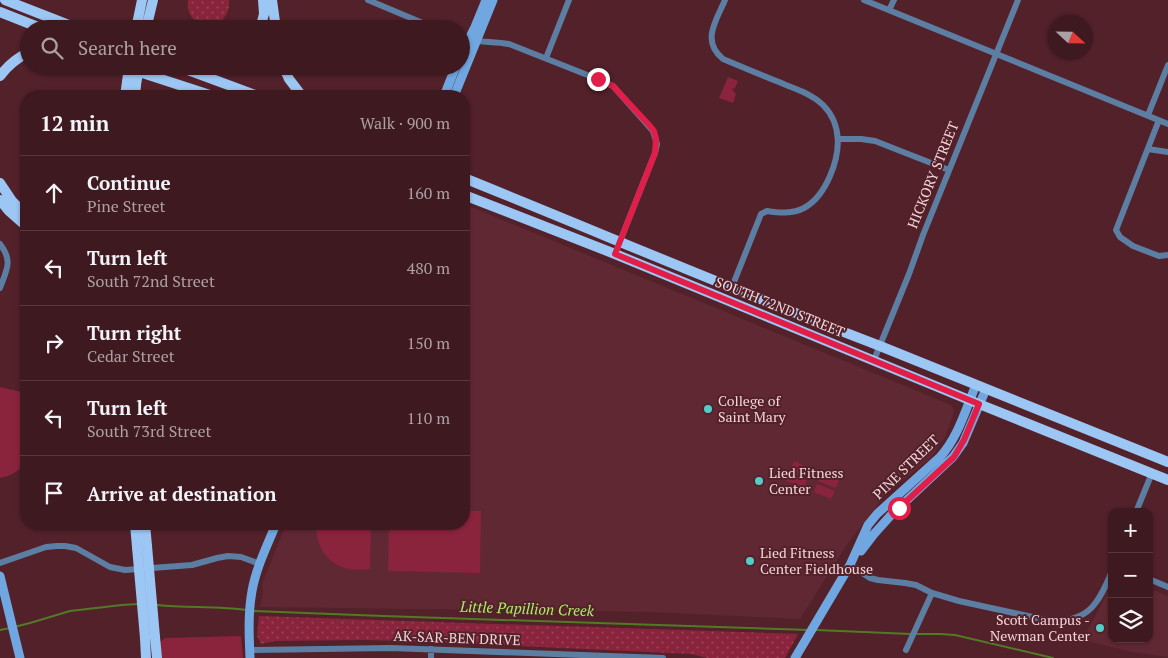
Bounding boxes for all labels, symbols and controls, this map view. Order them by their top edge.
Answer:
north arrow [1048,15,1093,60]
search box [20,20,470,75]
icon: search [38,34,66,62]
text: Search here [78,35,177,60]
route end [587,68,610,91]
text: 12 min [40,109,109,137]
text: Walk · 900 m [360,112,450,134]
street label: HICKORY STREET [902,118,963,231]
text: Continue [87,170,171,195]
icon: ahead [40,179,68,207]
text: 160 m [407,182,450,204]
text: Pine Street [87,195,165,217]
text: Turn left [87,245,168,270]
icon: left [40,254,68,282]
text: 480 m [407,257,450,279]
text: South 72nd Street [87,270,215,292]
street label: SOUTH 72ND STREET [713,272,848,341]
text: Turn right [87,320,181,345]
icon: right [40,329,68,357]
text: 150 m [407,332,450,354]
text: Cedar Street [87,345,175,367]
place label: College of Saint Mary [718,391,787,426]
text: Turn left [87,395,168,420]
marker: College of Saint Mary [702,403,714,415]
icon: left [40,404,68,432]
text: 110 m [407,407,450,429]
text: South 73rd Street [87,420,211,442]
street label: PINE STREET [868,430,943,503]
place label: Lied Fitness Center [769,463,844,498]
marker: Lied Fitness Center [753,475,765,487]
icon: arrive [40,479,68,507]
text: Arrive at destination [87,481,276,506]
route start [888,497,911,520]
map controls [1108,508,1153,643]
button: + [1108,508,1153,553]
place label: Lied Fitness Center Fieldhouse [760,543,873,578]
button: − [1108,553,1153,598]
marker: Lied Fitness Center Fieldhouse [744,555,756,567]
water label: Little Papillion Creek [459,596,595,620]
button: layers [1108,598,1153,643]
place label: Scott Campus - Newman Center [990,610,1091,645]
marker: Scott Campus - Newman Center [1094,622,1106,634]
street label: AK-SAR-BEN DRIVE [393,626,521,649]

